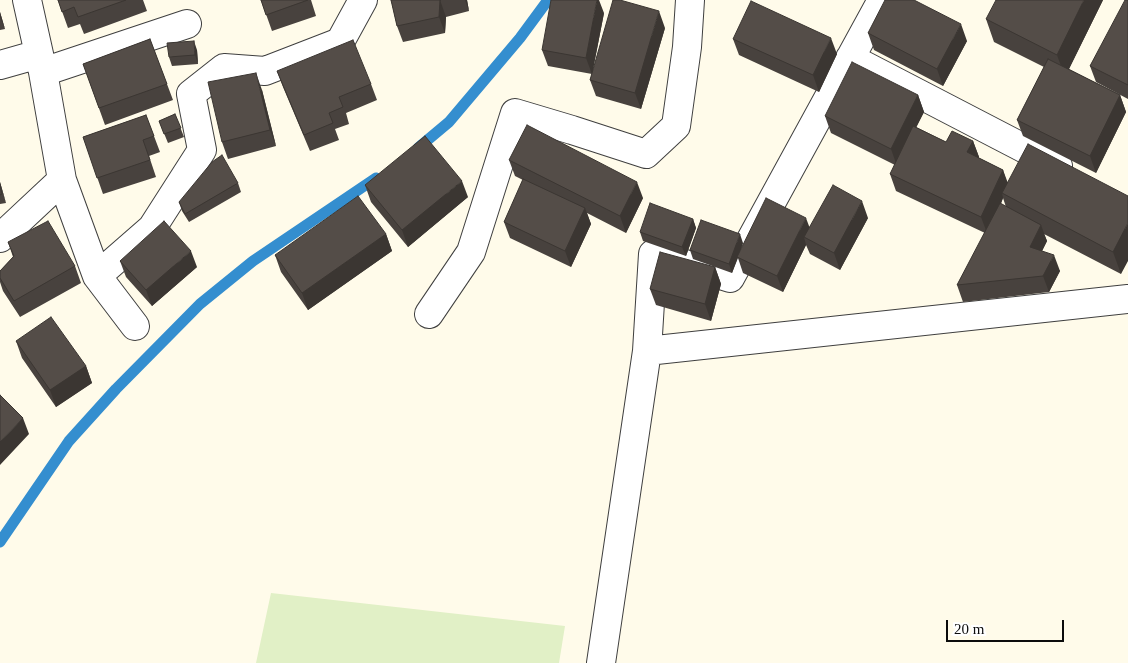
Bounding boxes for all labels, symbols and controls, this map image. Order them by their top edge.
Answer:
scale bar [948,610,1066,642]
text: 20 m [954,621,984,637]

